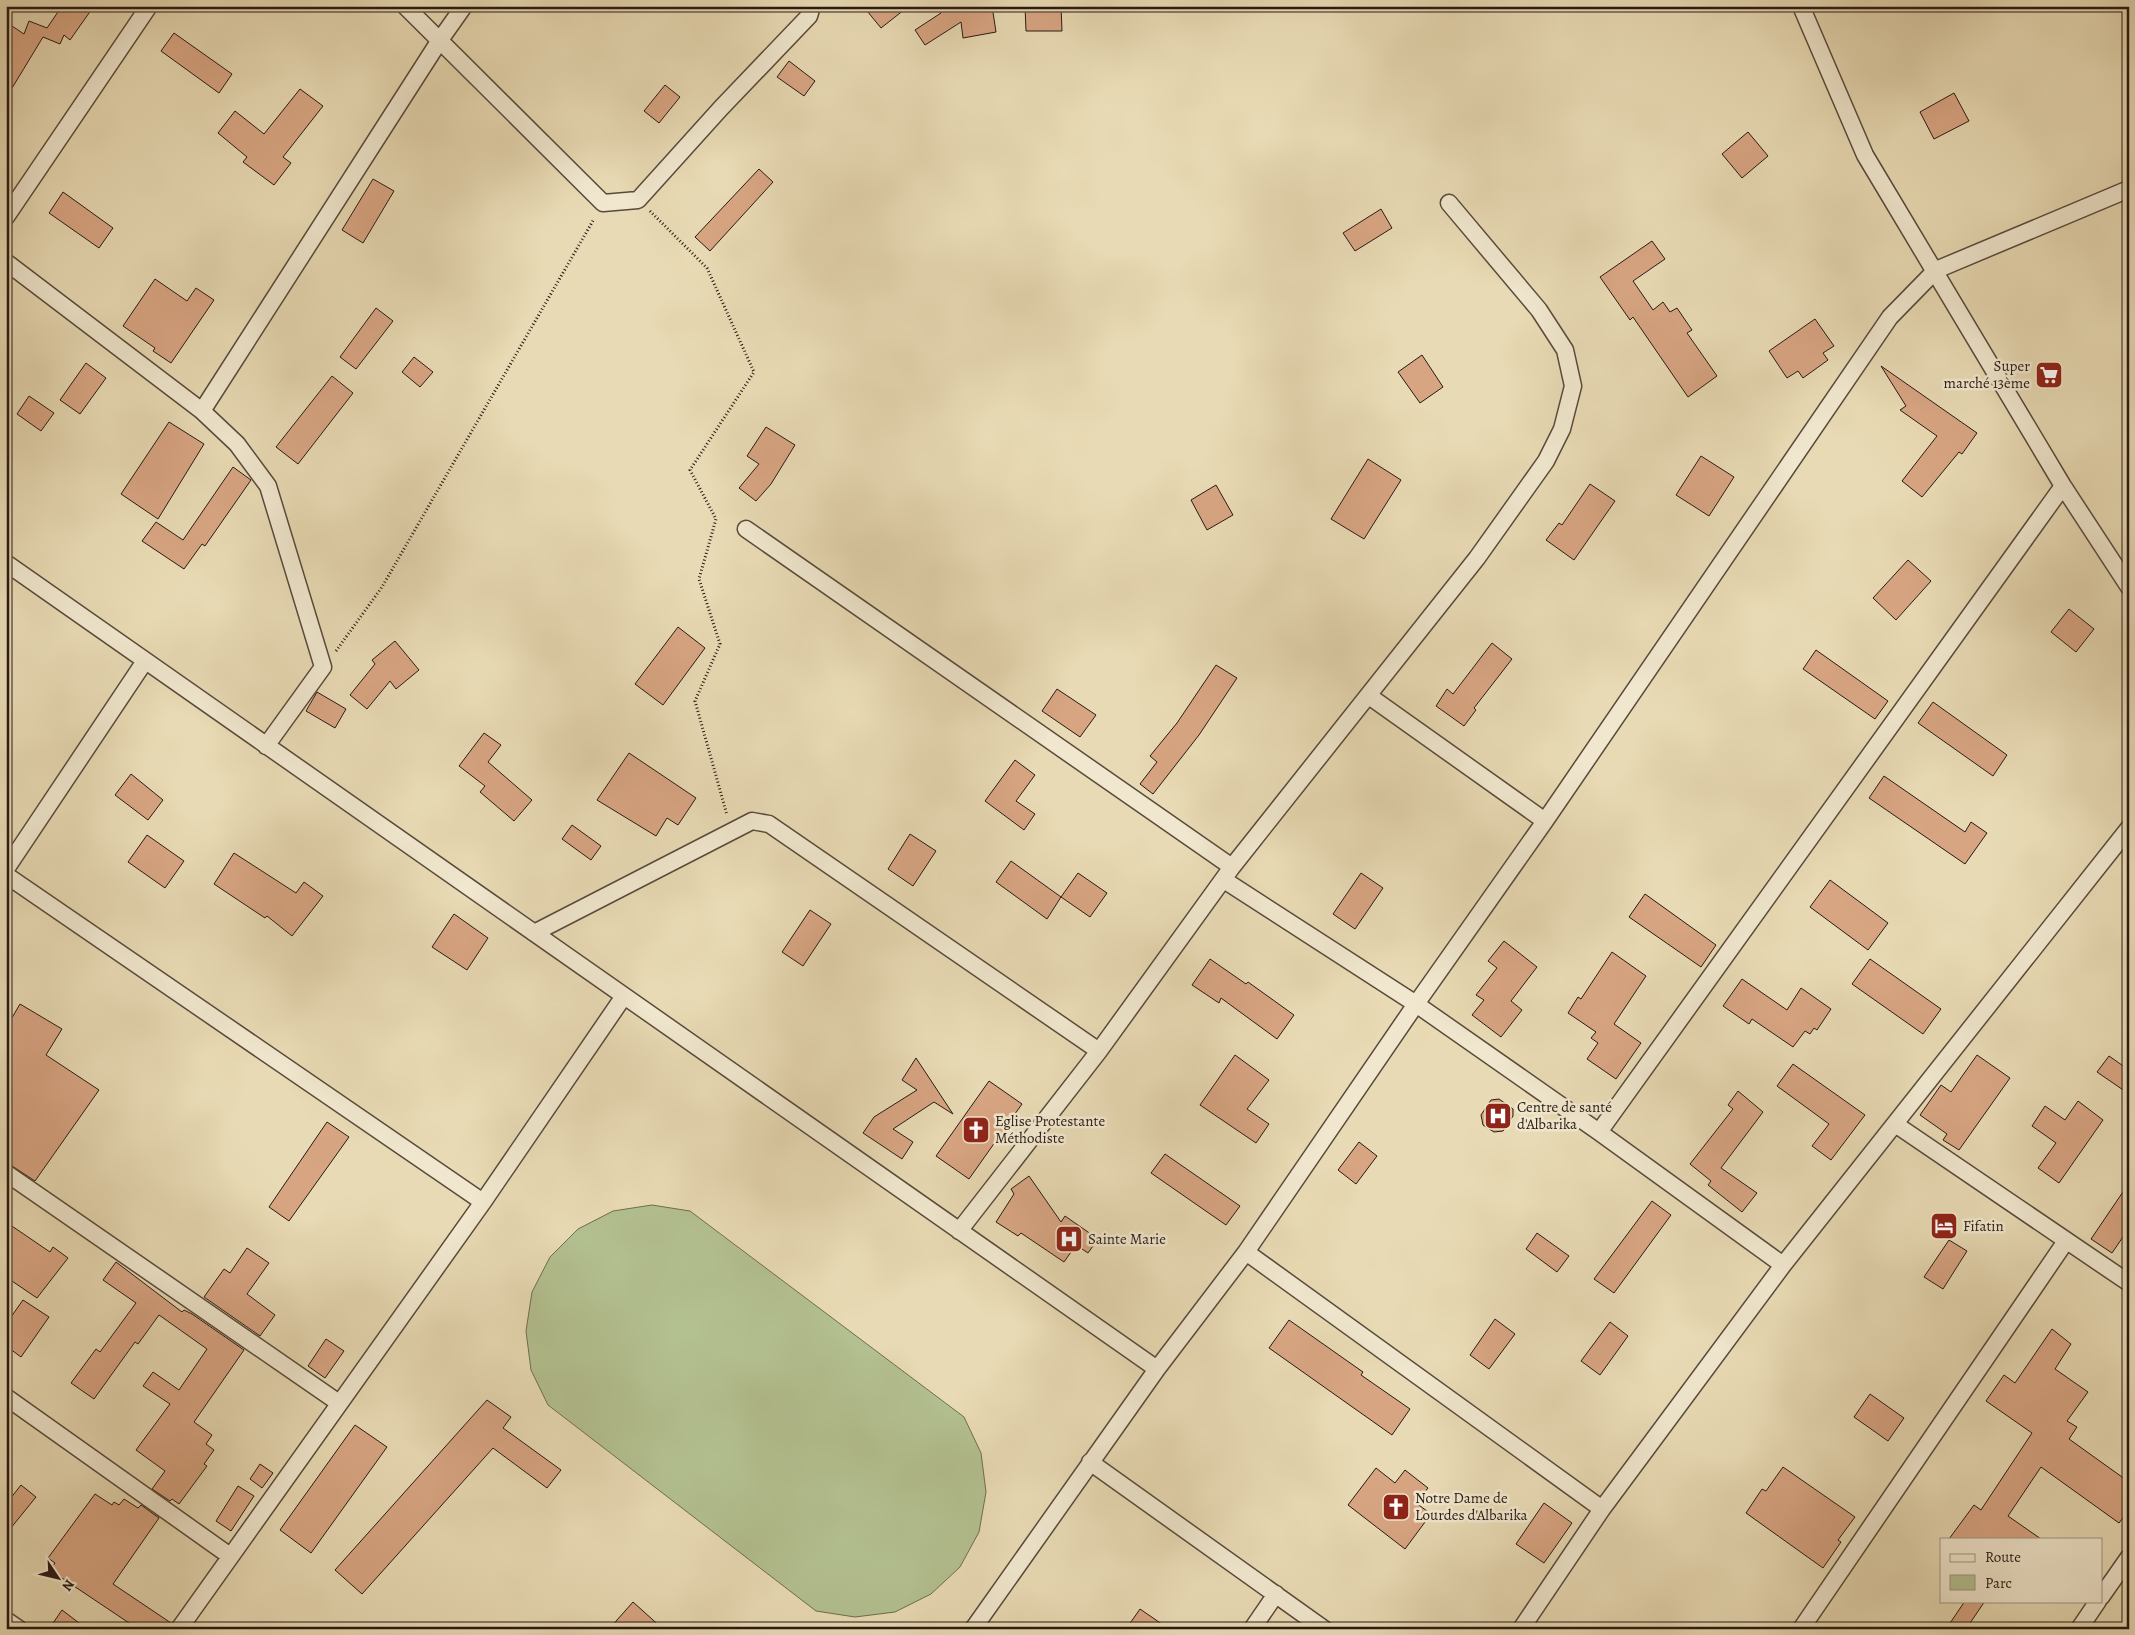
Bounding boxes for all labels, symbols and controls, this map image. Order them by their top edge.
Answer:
place label: Super marché 13ème [1944,356,2030,393]
supermarket icon: Super marché 13ème [2034,360,2064,390]
place label: Centre de santé d'Albarika [1517,1097,1612,1134]
hospital icon: Centre de santé d'Albarika [1483,1101,1513,1131]
place label: Eglise Protestante Méthodiste [995,1111,1105,1148]
church icon: Eglise Protestante Méthodiste [961,1115,991,1145]
hotel icon: Fifatin [1929,1211,1959,1241]
place label: Fifatin [1963,1216,2004,1236]
hospital icon: Sainte Marie [1054,1224,1084,1254]
place label: Sainte Marie [1088,1229,1166,1249]
place label: Notre Dame de Lourdes d'Albarika [1415,1488,1528,1525]
church icon: Notre Dame de Lourdes d'Albarika [1381,1492,1411,1522]
legend [1940,1538,2102,1602]
text: Route [1985,1547,2021,1567]
north arrow [32,1552,82,1602]
text: Parc [1985,1573,2012,1593]
text: N [58,1576,79,1595]

